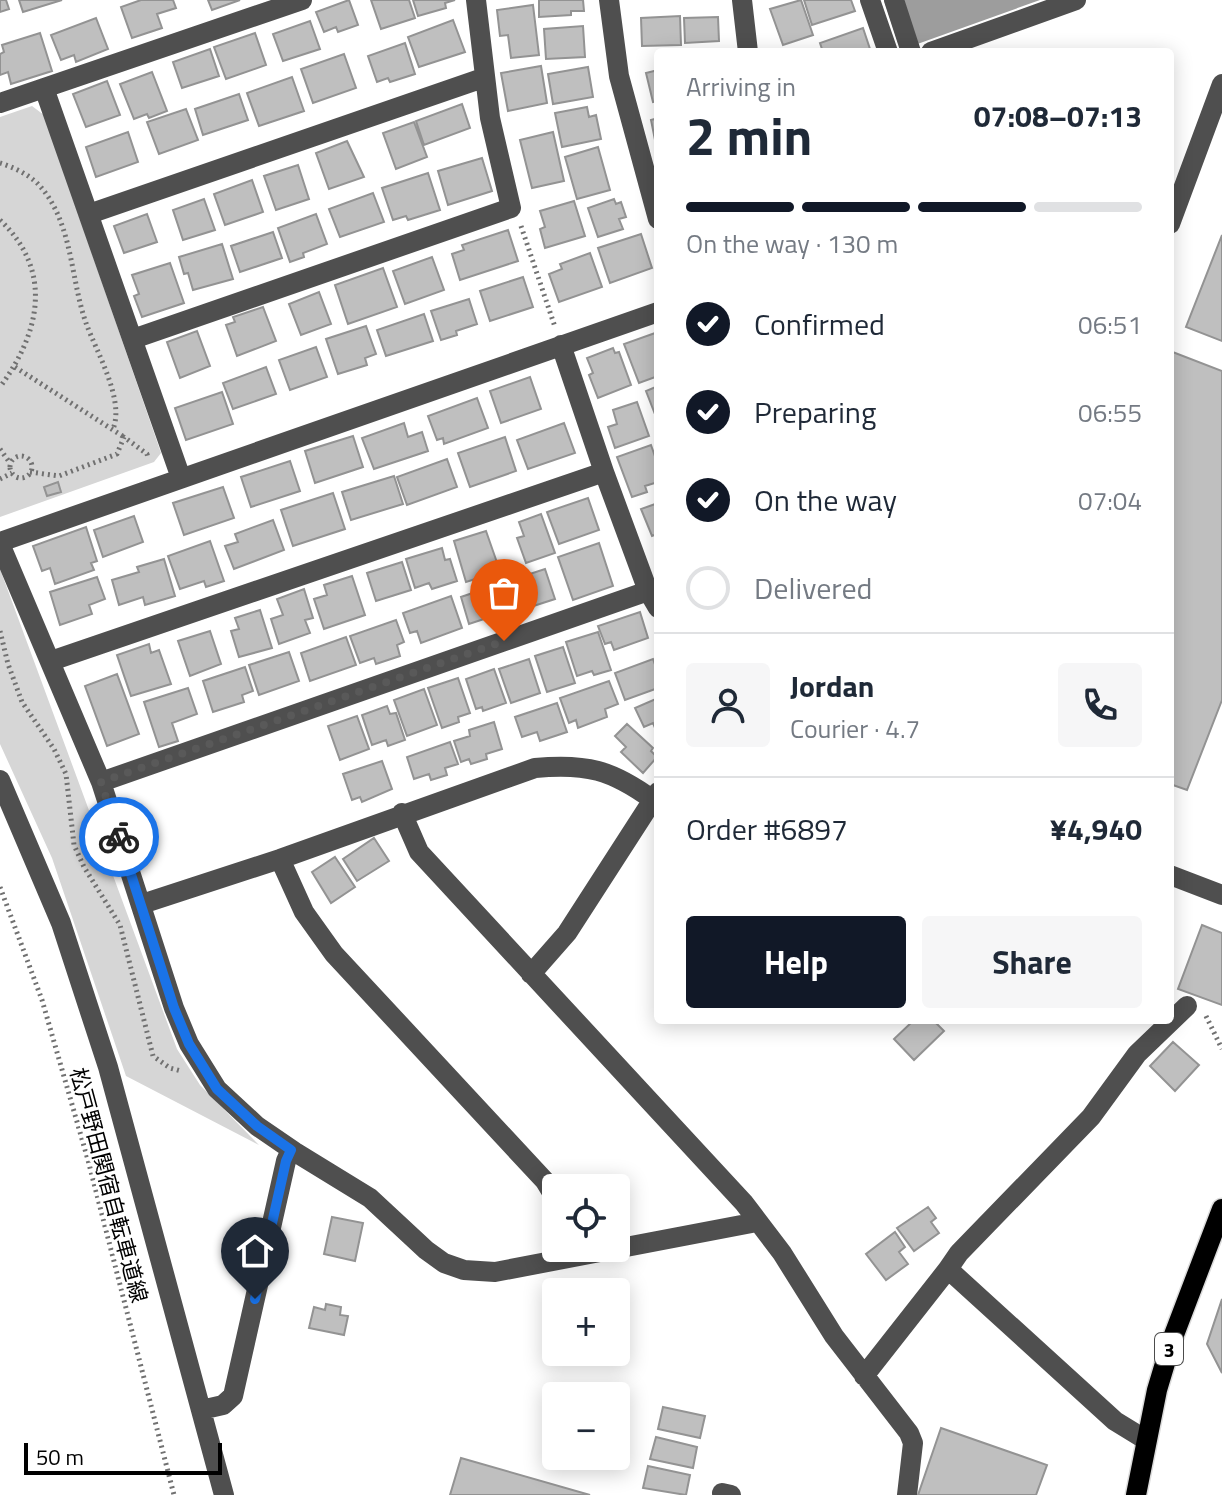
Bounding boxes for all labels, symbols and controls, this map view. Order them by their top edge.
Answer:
text: Arriving in [686,67,796,106]
text: 07:08–07:13 [974,93,1142,139]
text: 2 min [686,96,812,175]
text: On the way · 130 m [686,224,898,263]
text: Confirmed [754,301,885,347]
icon: check [686,302,730,346]
text: 06:51 [1078,305,1142,344]
text: Preparing [754,389,876,435]
icon: check [686,390,730,434]
text: 06:55 [1078,393,1142,432]
text: On the way [754,477,897,523]
icon: check [686,478,730,522]
text: 07:04 [1078,481,1142,520]
pin [470,559,538,641]
text: Delivered [754,565,872,611]
icon: bag [482,571,526,615]
button: person [686,663,770,747]
text: Jordan [790,663,874,709]
button: phone [1058,663,1142,747]
text: Courier · 4.7 [790,709,920,748]
courier [79,797,159,877]
text: Order #6897 [686,806,848,852]
text: ¥4,940 [1050,806,1142,852]
icon: bike [97,815,141,859]
button: Help [686,916,906,1008]
button: Share [922,916,1142,1008]
street label: 松戸野田関宿自転車道線 [61,1064,157,1306]
map controls [542,1174,630,1470]
button: locate [542,1174,630,1262]
pin [221,1217,289,1299]
icon: home [233,1229,277,1273]
button: + [542,1278,630,1366]
road number: 3 [1155,1333,1183,1365]
button: − [542,1382,630,1470]
scale bar [24,1439,222,1475]
text: 50 m [36,1440,84,1474]

